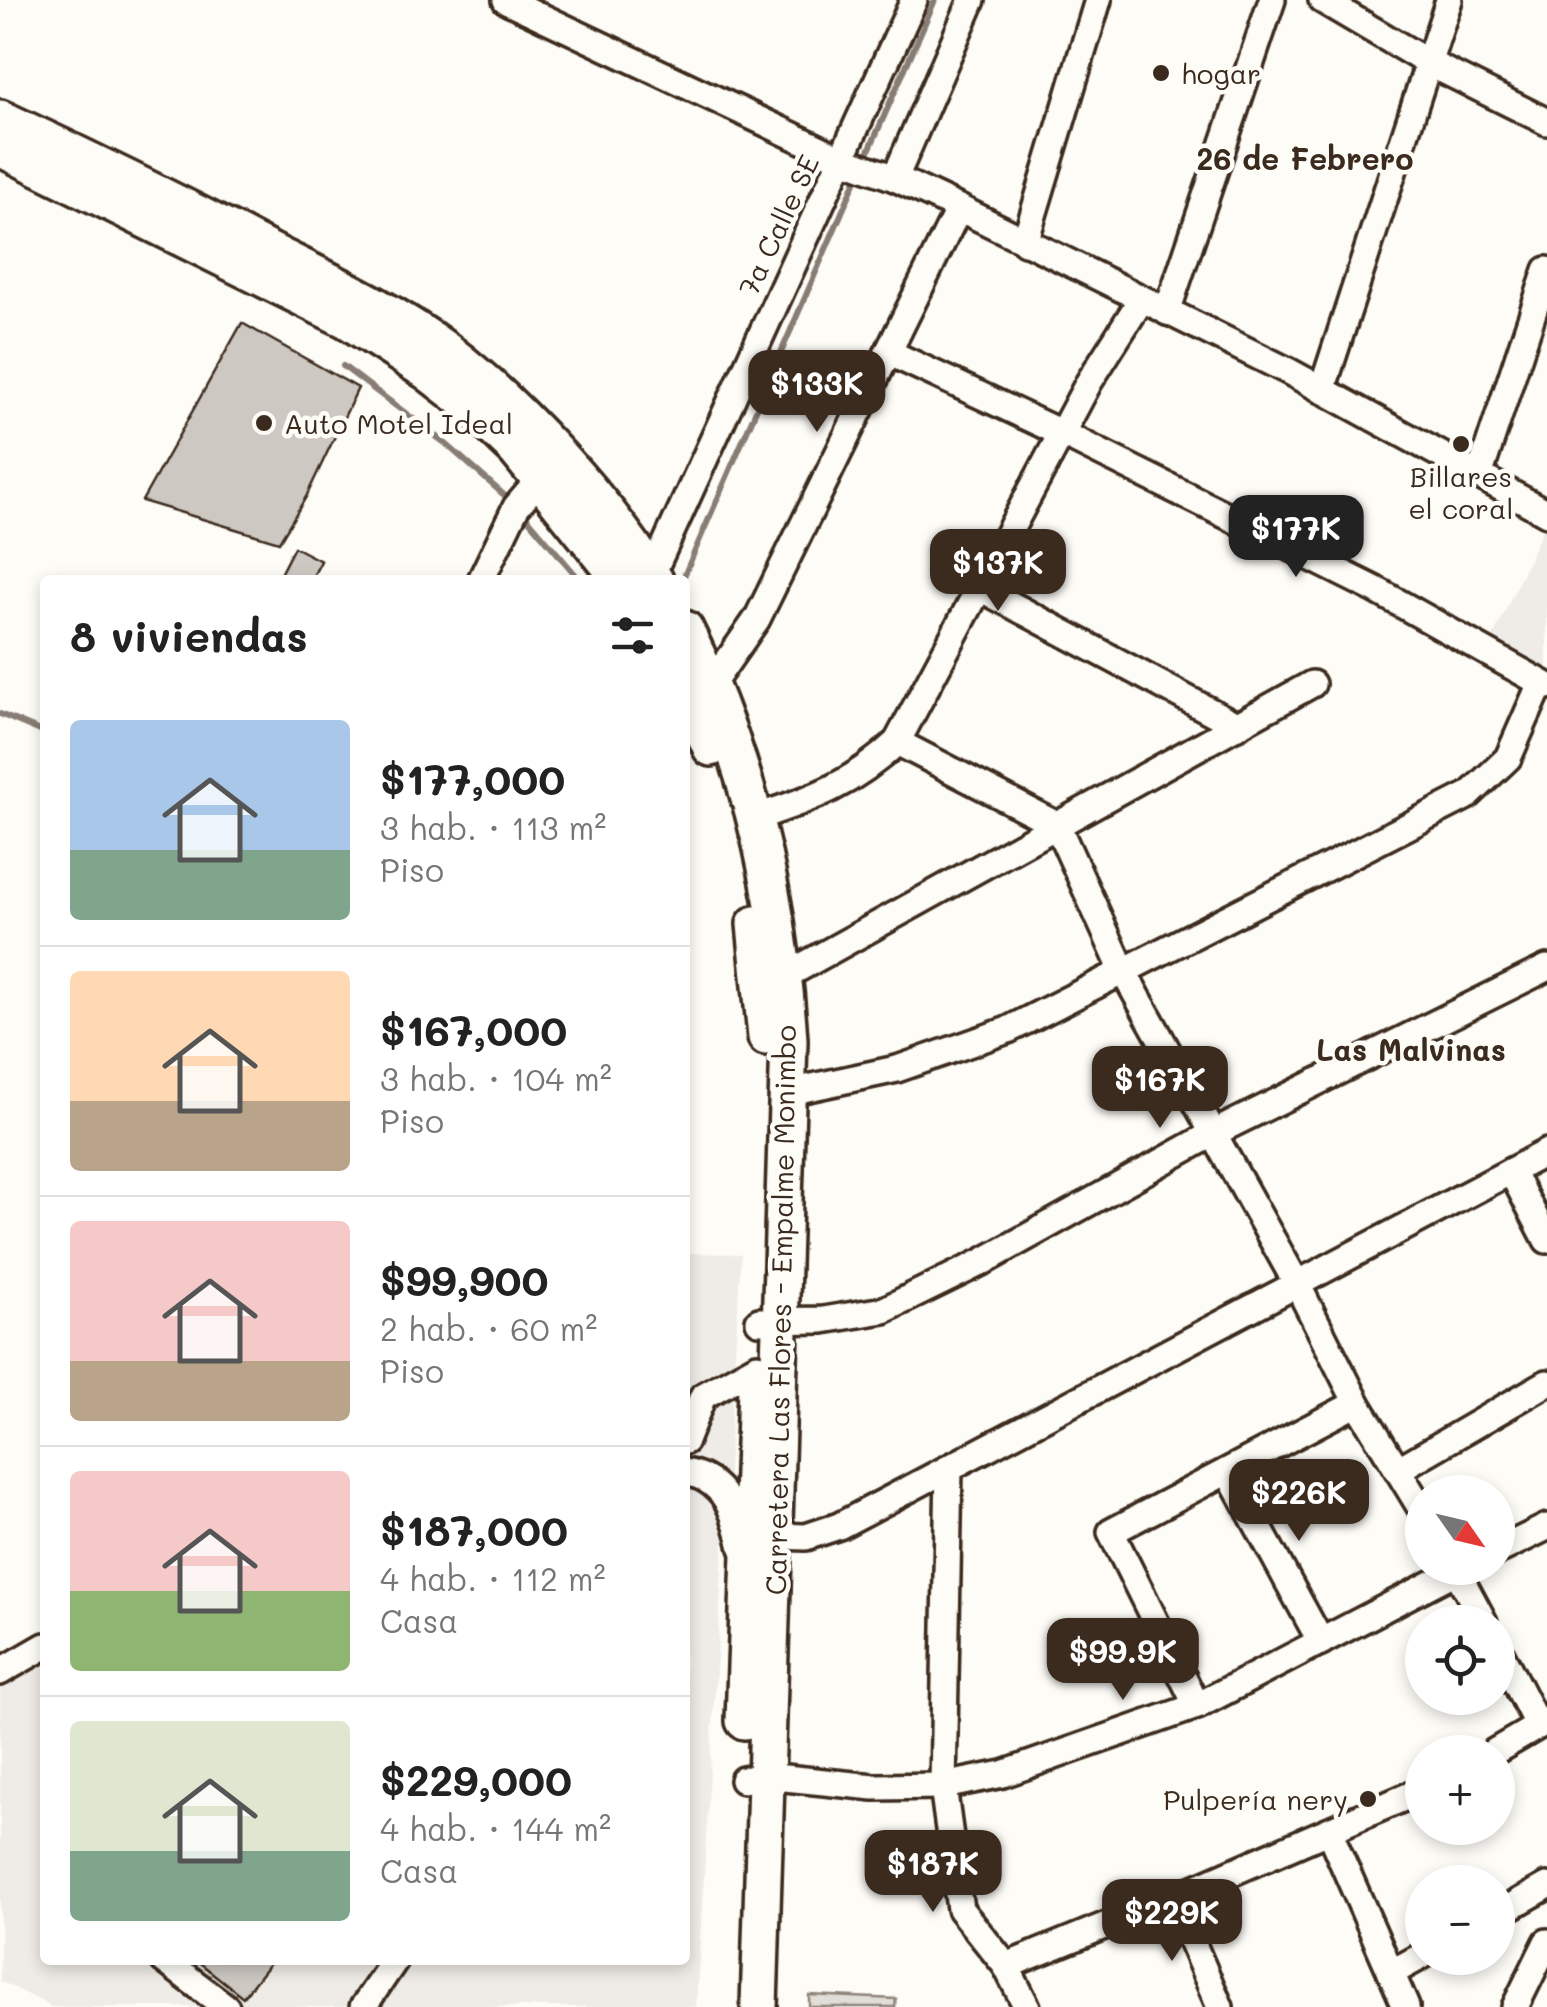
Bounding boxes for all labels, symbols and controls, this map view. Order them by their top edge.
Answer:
place label: hogar [1181,55,1261,91]
marker: hogar [1150,62,1172,84]
district label: 26 de Febrero [1197,138,1413,178]
street label: 7a Calle SE [730,149,826,301]
pin: $133K [747,350,887,435]
text: $133K [770,361,864,403]
place label: Auto Motel Ideal [284,405,513,441]
marker: Auto Motel Ideal [253,412,275,434]
marker: Billares el coral [1450,433,1472,455]
place label: Billares el coral [1409,458,1513,526]
pin: $177K [1226,495,1366,580]
text: $177K [1251,506,1341,548]
pin: $137K [928,529,1068,614]
text: $137K [952,540,1044,582]
text: 8 viviendas [70,608,308,663]
icon: filters [605,608,660,663]
text: $177,000 [380,751,565,806]
icon: home [150,760,270,880]
text: 3 hab. · 113 m² [380,806,606,848]
text: Piso [380,848,444,890]
text: $167,000 [380,1002,567,1057]
icon: home [150,1011,270,1131]
street label: Carretera Las Flores - Empalme Monimbo [757,1025,803,1595]
district label: Las Malvinas [1316,1029,1506,1069]
pin: $167K [1090,1046,1230,1131]
text: 3 hab. · 104 m² [380,1057,612,1099]
text: $167K [1114,1057,1206,1099]
text: Piso [380,1099,444,1141]
text: $99,900 [380,1252,549,1307]
icon: home [150,1261,270,1381]
text: 2 hab. · 60 m² [380,1307,597,1349]
text: Piso [380,1349,444,1391]
pin: $226K [1229,1459,1369,1544]
text: $226K [1251,1470,1347,1512]
north arrow [1405,1475,1515,1585]
map controls [1405,1475,1515,1975]
text: $187,000 [380,1502,568,1557]
icon: home [150,1511,270,1631]
text: 4 hab. · 112 m² [380,1557,606,1599]
text: Casa [380,1599,458,1641]
button: locate [1405,1605,1515,1715]
pin: $99.9K [1042,1618,1204,1703]
text: $99.9K [1069,1629,1177,1671]
button: + [1405,1735,1515,1845]
text: $229,000 [380,1752,572,1807]
icon: home [150,1761,270,1881]
place label: Pulpería nery [1163,1781,1348,1817]
marker: Pulpería nery [1357,1788,1379,1810]
text: 4 hab. · 144 m² [380,1807,611,1849]
pin: $187K [863,1830,1003,1915]
text: $187K [887,1841,979,1883]
text: Casa [380,1849,458,1891]
button: − [1405,1865,1515,1975]
pin: $229K [1102,1879,1242,1964]
text: $229K [1124,1890,1220,1932]

